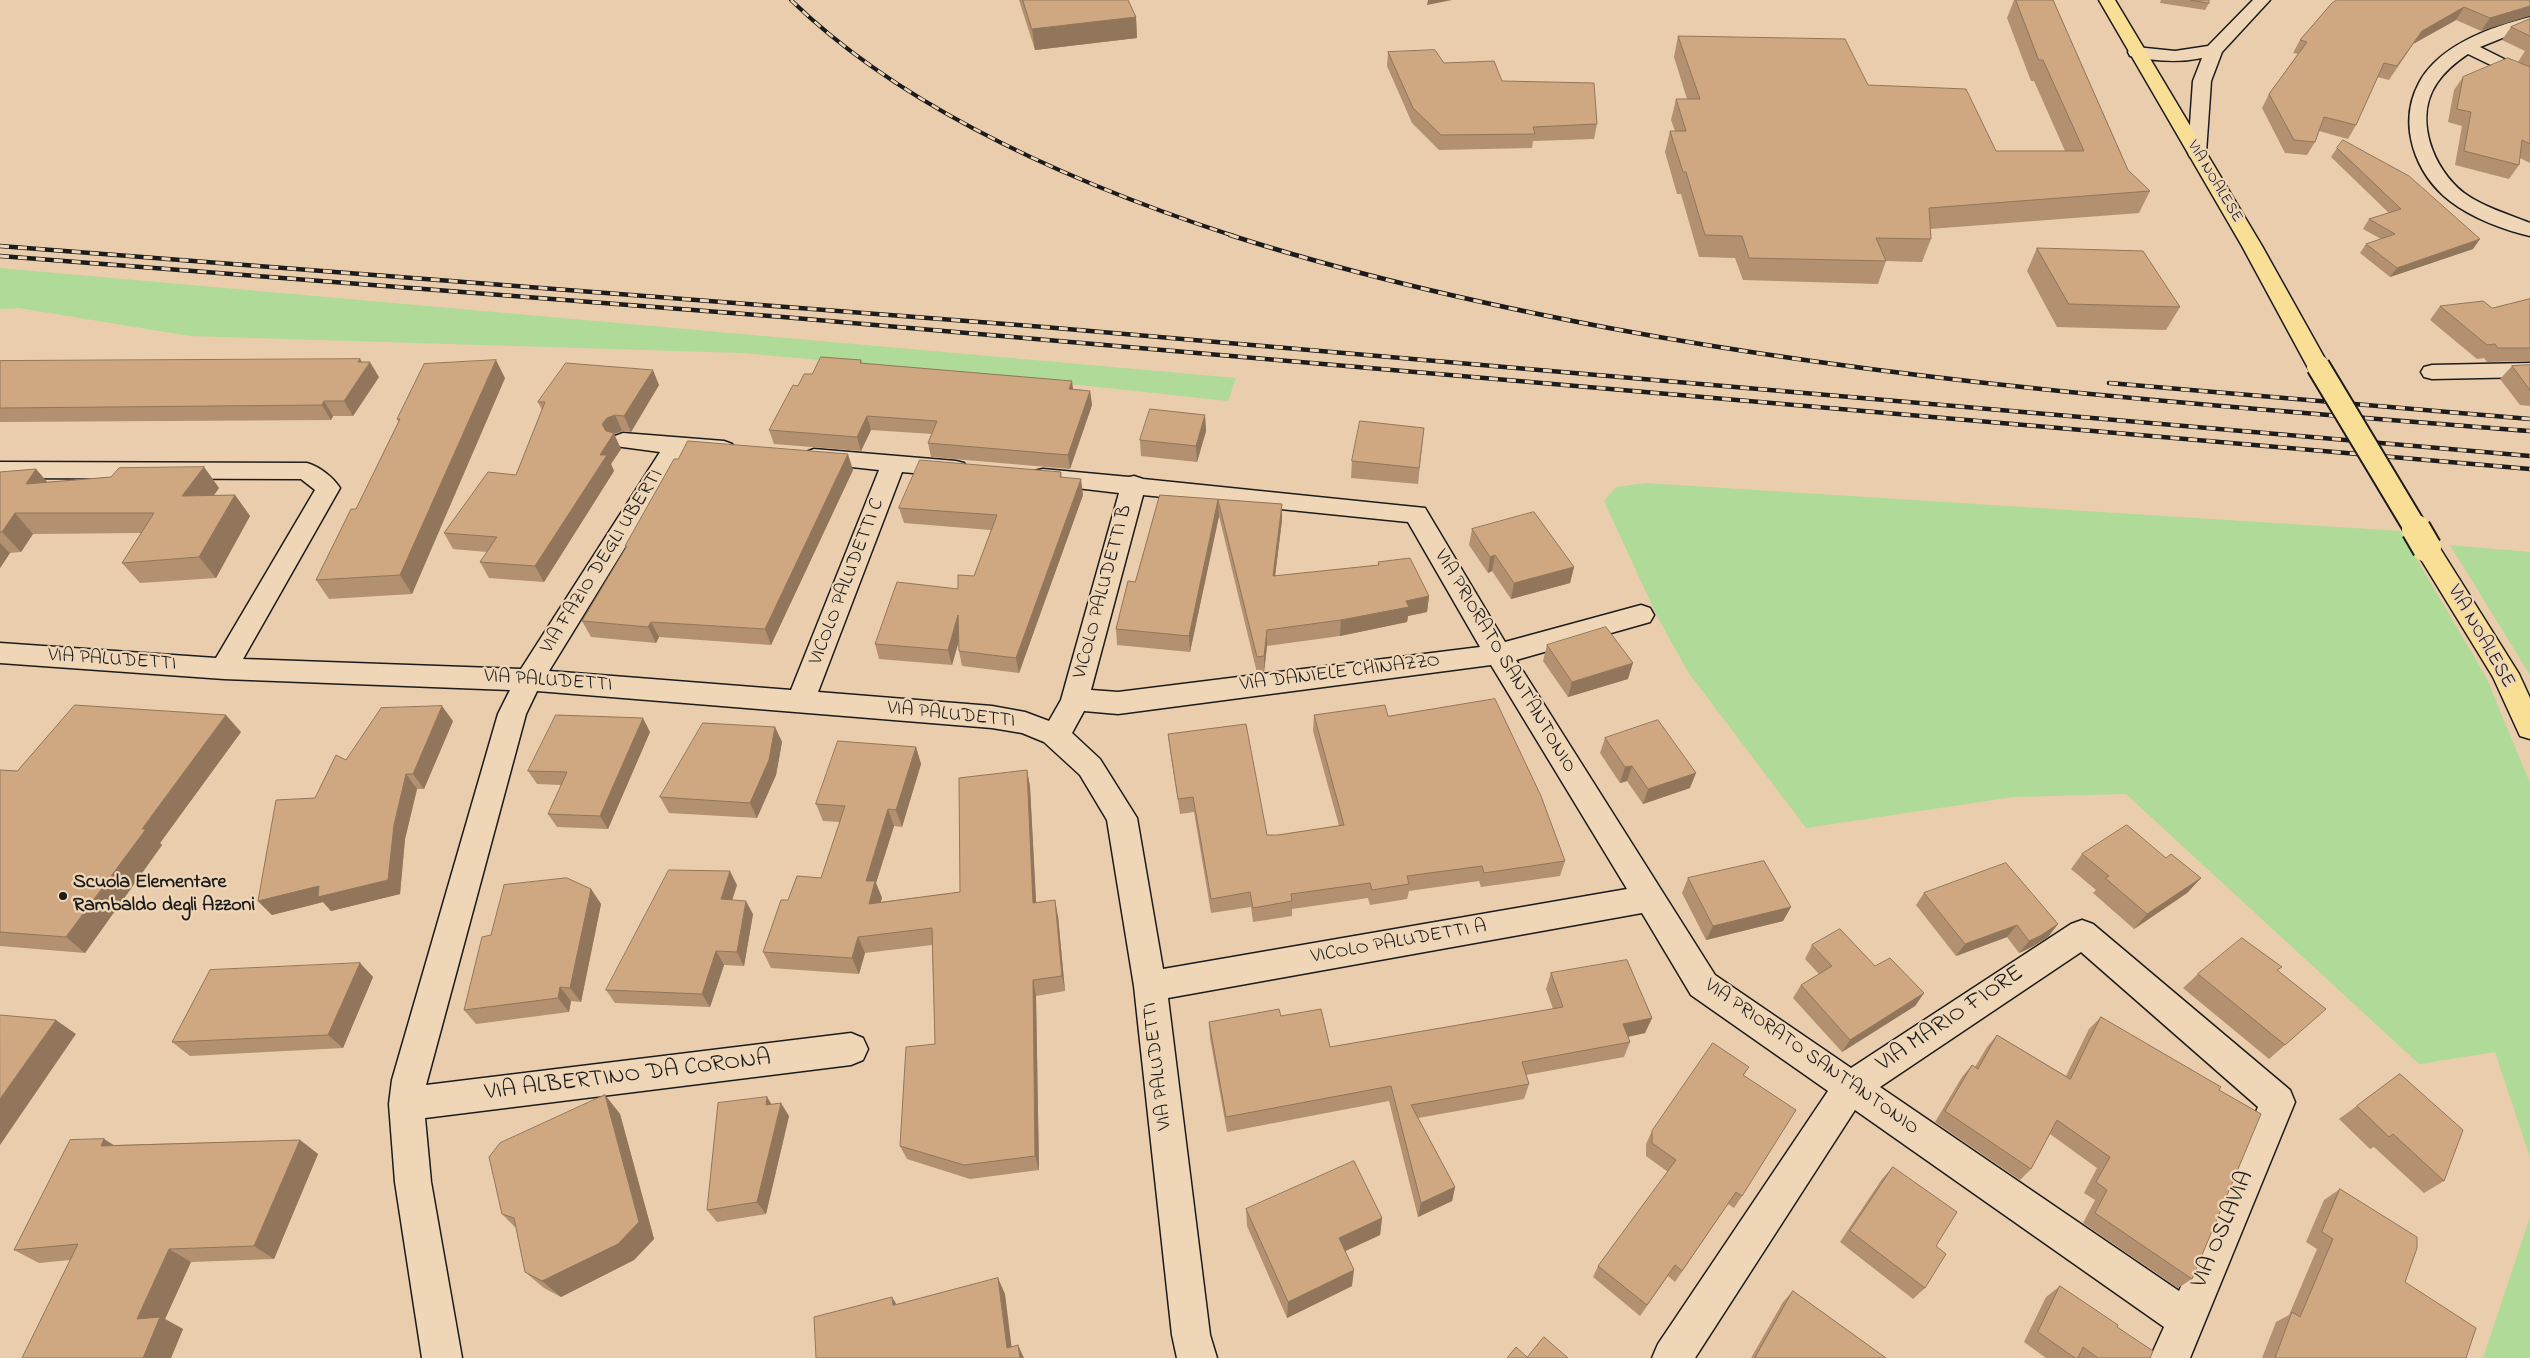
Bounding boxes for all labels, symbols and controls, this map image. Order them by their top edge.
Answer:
street label: VIA NOALESE [2182,138,2246,226]
street label: VIA FAZIO DEGLI UBERTI [536,465,670,659]
street label: VICOLO PALUDETTI C [805,495,891,669]
street label: VICOLO PALUDETTI B [1069,503,1139,681]
street label: VIA PRIORATO SANT'ANTONIO [1428,546,1580,778]
street label: VIA NOALESE [2441,581,2519,693]
street label: VIA PALUDETTI [47,645,177,677]
street label: VIA DANIELE CHINAZZO [1239,650,1441,698]
street label: VIA PALUDETTI [483,666,613,698]
street label: VIA PALUDETTI [886,697,1016,735]
place label: Scuola Elementare Rambaldo degli Azzoni [73,872,255,919]
marker: Scuola Elementare Rambaldo degli Azzoni [57,890,69,902]
street label: VICOLO PALUDETTI A [1309,916,1489,970]
street label: VIA MARIO FIORE [1872,960,2030,1080]
street label: VIA PRIORATO SANT'ANTONIO [1699,975,1923,1141]
street label: VIA PALUDETTI [1139,1001,1179,1131]
street label: VIA ALBERTINO DA CORONA [483,1045,773,1109]
street label: VIA OSLAVIA [2186,1167,2262,1293]

